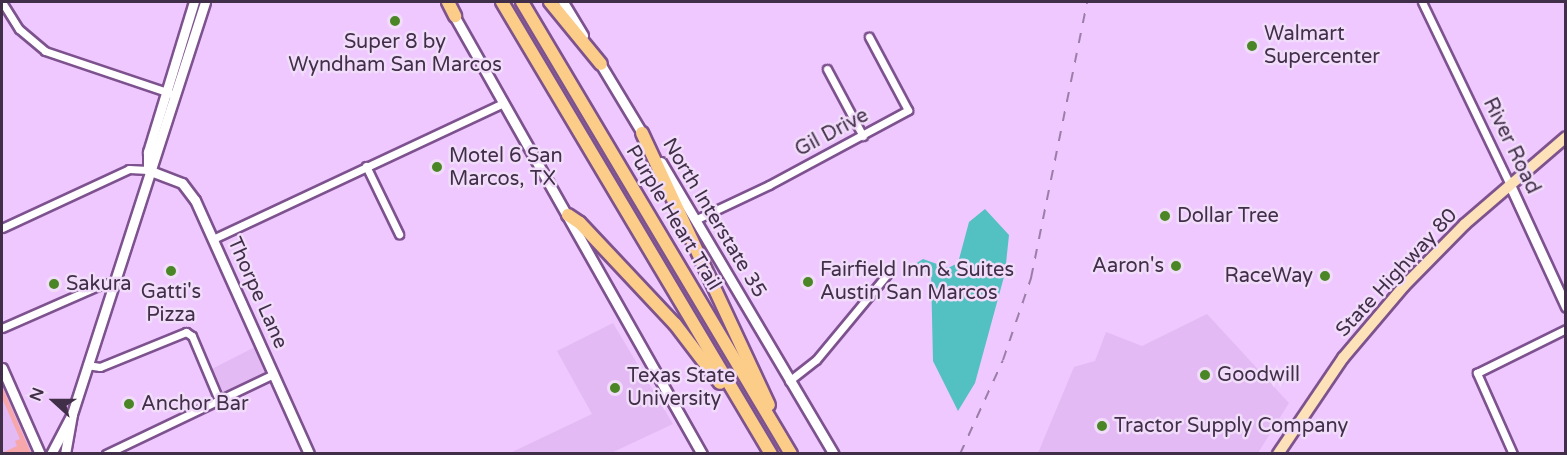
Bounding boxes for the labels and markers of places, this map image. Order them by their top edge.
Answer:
marker: Super 8 by Wyndham San Marcos [388,14,402,28]
place label: Walmart Supercenter [1264,22,1380,69]
place label: Super 8 by Wyndham San Marcos [288,30,502,77]
marker: Walmart Supercenter [1245,39,1259,53]
place label: Motel 6 San Marcos, TX [449,144,563,191]
marker: Motel 6 San Marcos, TX [430,160,444,174]
place label: Dollar Tree [1177,204,1279,228]
marker: Dollar Tree [1158,209,1172,223]
place label: Aaron's [1092,254,1164,278]
place label: Fairfield Inn & Suites Austin San Marcos [820,258,1014,305]
marker: Aaron's [1169,259,1183,273]
marker: Gatti's Pizza [164,264,178,278]
place label: RaceWay [1224,264,1313,288]
marker: RaceWay [1318,269,1332,283]
place label: Sakura [66,272,132,296]
marker: Fairfield Inn & Suites Austin San Marcos [801,275,815,289]
marker: Sakura [47,277,61,291]
place label: Gatti's Pizza [141,280,201,327]
place label: Goodwill [1217,363,1300,387]
place label: Texas State University [627,365,735,412]
marker: Goodwill [1198,368,1212,382]
marker: Texas State University [608,381,622,395]
place label: Anchor Bar [141,392,249,416]
marker: Anchor Bar [122,397,136,411]
place label: Tractor Supply Company [1114,414,1348,438]
marker: Tractor Supply Company [1095,419,1109,433]

